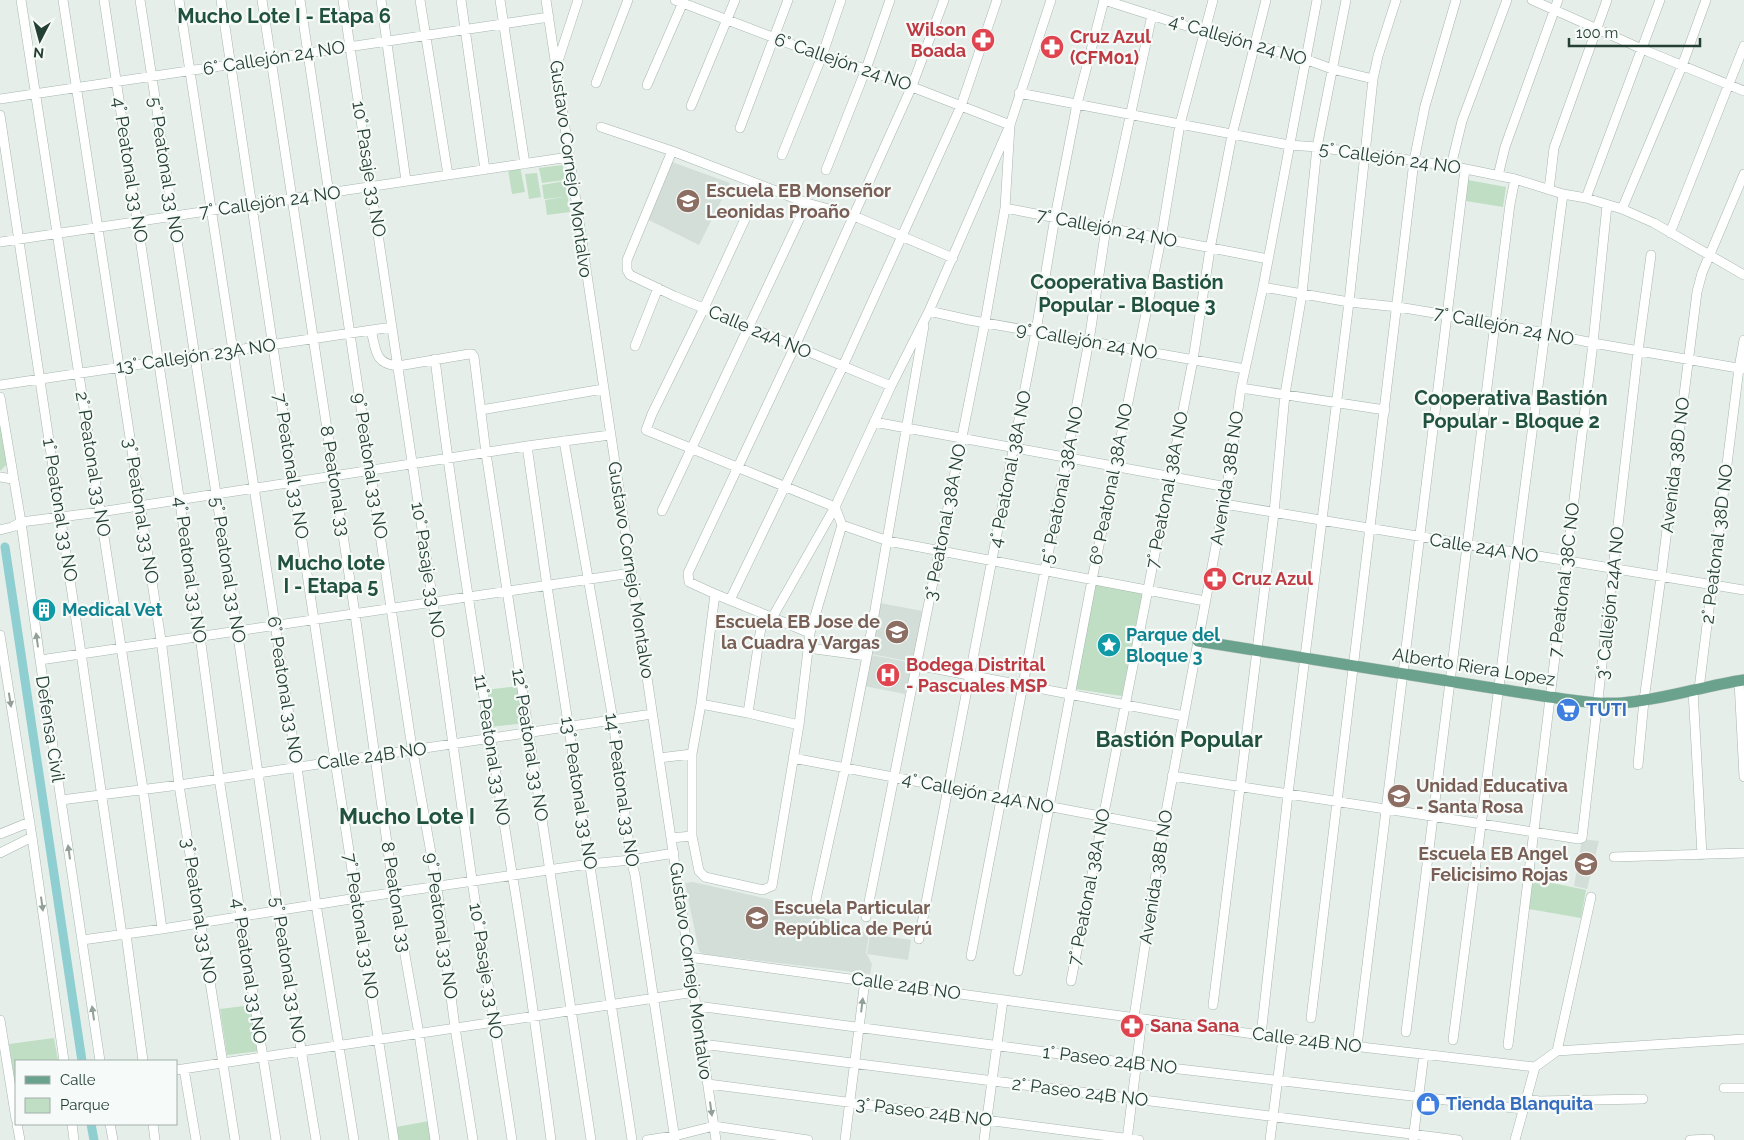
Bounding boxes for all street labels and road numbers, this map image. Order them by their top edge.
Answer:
street label: 4° Callejón 24 NO [1167,10,1310,69]
street label: 6° Callejón 24 NO [772,28,915,95]
street label: 6° Callejón 24 NO [201,36,347,79]
street label: Gustavo Cornejo Montalvo [546,59,597,279]
street label: 4° Peatonal 33 NO [109,95,152,244]
street label: 5° Peatonal 33 NO [145,95,188,244]
street label: 10° Pasaje 33 NO [348,99,391,239]
street label: 5° Callejón 24 NO [1318,137,1462,178]
street label: 7° Callejón 24 NO [198,181,342,222]
street label: 7° Callejón 24 NO [1035,204,1179,251]
street label: Calle 24A NO [705,300,815,363]
street label: 7° Callejón 24 NO [1432,302,1576,349]
street label: 9° Callejón 24 NO [1015,318,1159,363]
street label: 13° Callejón 23A NO [115,334,277,377]
street label: 4° Peatonal 38A NO [984,388,1035,549]
street label: 2° Peatonal 33 NO [72,390,115,538]
street label: 7° Peatonal 33 NO [270,391,313,540]
street label: 9° Peatonal 33 NO [349,391,392,540]
street label: Avenida 38D NO [1656,396,1693,534]
street label: 6º Peatonal 38A NO [1085,401,1137,567]
street label: 5° Peatonal 38A NO [1036,404,1087,565]
street label: 7° Peatonal 38A NO [1141,409,1192,570]
street label: Avenida 38B NO [1206,409,1247,547]
street label: 8 Peatonal 33 [316,424,355,538]
street label: 1° Peatonal 33 NO [39,437,82,583]
street label: 3° Peatonal 33 NO [120,437,163,585]
street label: 3° Peatonal 38A NO [919,442,970,602]
street label: Gustavo Cornejo Montalvo [604,460,659,680]
street label: 2° Peatonal 38D NO [1696,463,1737,625]
street label: 4° Peatonal 33 NO [170,495,211,644]
street label: 5° Peatonal 33 NO [207,495,250,644]
street label: 10° Pasaje 33 NO [407,500,450,640]
street label: 7 Peatonal 38C NO [1544,501,1583,659]
street label: 3° Callejón 24A NO [1591,525,1628,680]
street label: Calle 24A NO [1428,529,1540,566]
street label: 6° Peatonal 33 NO [263,615,307,765]
street label: Alberto Riera Lopez [1391,643,1557,690]
street label: 12° Peatonal 33 NO [508,667,553,823]
street label: 11° Peatonal 33 NO [470,673,515,827]
street label: Defensa Civil [32,674,69,784]
street label: 14° Peatonal 33 NO [601,712,644,868]
street label: 13° Peatonal 33 NO [557,715,602,871]
street label: Calle 24B NO [316,737,428,774]
street label: 4° Callejón 24A NO [900,767,1056,818]
street label: 7° Peatonal 38A NO [1063,806,1114,967]
street label: Avenida 38B NO [1135,808,1176,946]
street label: 3° Peatonal 33 NO [178,837,221,985]
street label: 8 Peatonal 33 [377,840,416,954]
street label: 7° Peatonal 33 NO [340,851,383,1000]
street label: 9° Peatonal 33 NO [421,851,462,1001]
street label: Gustavo Cornejo Montalvo [666,861,717,1081]
street label: 5° Peatonal 33 NO [267,895,310,1044]
street label: 4° Peatonal 33 NO [228,896,271,1045]
street label: 10° Pasaje 33 NO [465,901,508,1041]
street label: Calle 24B NO [850,967,962,1004]
street label: Calle 24B NO [1251,1022,1363,1057]
street label: 1° Paseo 24B NO [1042,1041,1179,1078]
street label: 2° Paseo 24B NO [1011,1073,1149,1110]
street label: 3° Paseo 24B NO [855,1093,993,1130]

